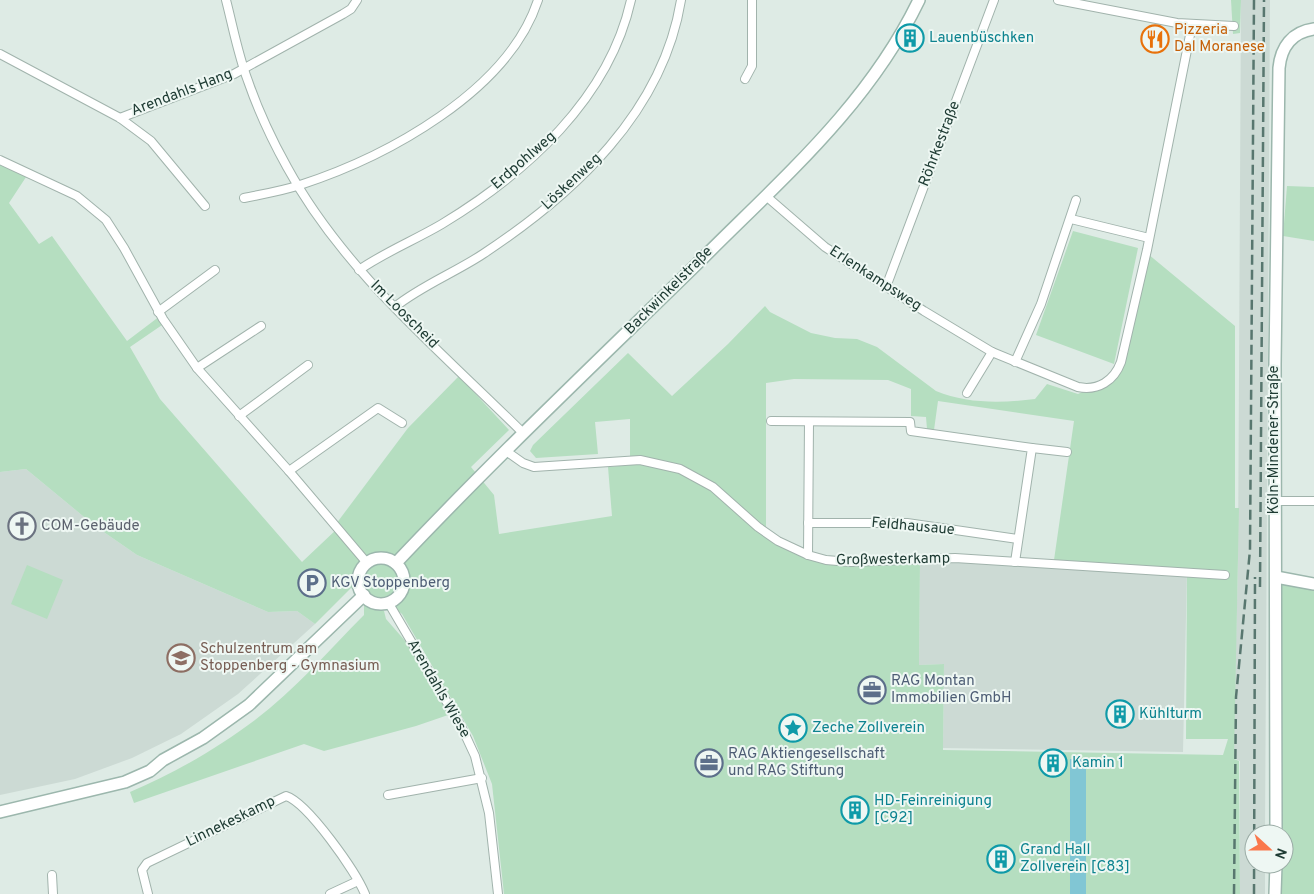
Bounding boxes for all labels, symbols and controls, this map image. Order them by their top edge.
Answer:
place label: Pizzeria Dal Moranese [1174,21,1265,57]
building icon: Lauenbüschken [895,23,925,53]
restaurant icon: Pizzeria Dal Moranese [1140,24,1170,54]
place label: Lauenbüschken [929,29,1034,48]
street label: Arendahls Hang [129,65,235,121]
street label: Röhrkestraße [915,99,965,189]
street label: Erdpohlweg [488,128,560,194]
street label: Löskenweg [538,149,606,215]
street label: Erlenkampsweg [825,242,925,316]
street label: Backwinkelstraße [621,243,717,339]
street label: Im Looscheid [366,277,442,353]
street label: Köln-Mindener-Straße [1265,365,1284,515]
church icon: COM-Gebäude [7,511,37,541]
street label: Feldhausaue [870,514,956,540]
place label: COM-Gebäude [41,517,140,536]
street label: Großwesterkamp [836,550,950,570]
parking icon: KGV Stoppenberg [297,568,327,598]
place label: KGV Stoppenberg [331,574,450,593]
street label: Arendahls Wiese [402,636,474,742]
place label: Schulzentrum am Stoppenberg - Gymnasium [200,640,380,676]
school or university icon: Schulzentrum am Stoppenberg - Gymnasium [166,643,196,673]
place label: RAG Montan Immobilien GmbH [891,672,1012,708]
office icon: RAG Montan Immobilien GmbH [857,675,887,705]
building icon: Kühlturm [1105,699,1135,729]
place label: Kühlturm [1139,705,1202,724]
place icon: Zeche Zollverein [778,713,808,743]
place label: Zeche Zollverein [812,719,925,738]
place label: RAG Aktiengesellschaft und RAG Stiftung [728,745,885,781]
office icon: RAG Aktiengesellschaft und RAG Stiftung [694,748,724,778]
building icon: Kamin 1 [1038,748,1068,778]
place label: Kamin 1 [1072,754,1124,773]
street label: Linnekeskamp [183,792,279,852]
place label: HD-Feinreinigung [C92] [874,792,992,828]
building icon: HD-Feinreinigung [C92] [840,795,870,825]
north arrow [1244,824,1294,874]
place label: Grand Hall Zollverein [C83] [1020,841,1130,877]
building icon: Grand Hall Zollverein [C83] [986,844,1016,874]
text: N [1270,845,1289,861]

